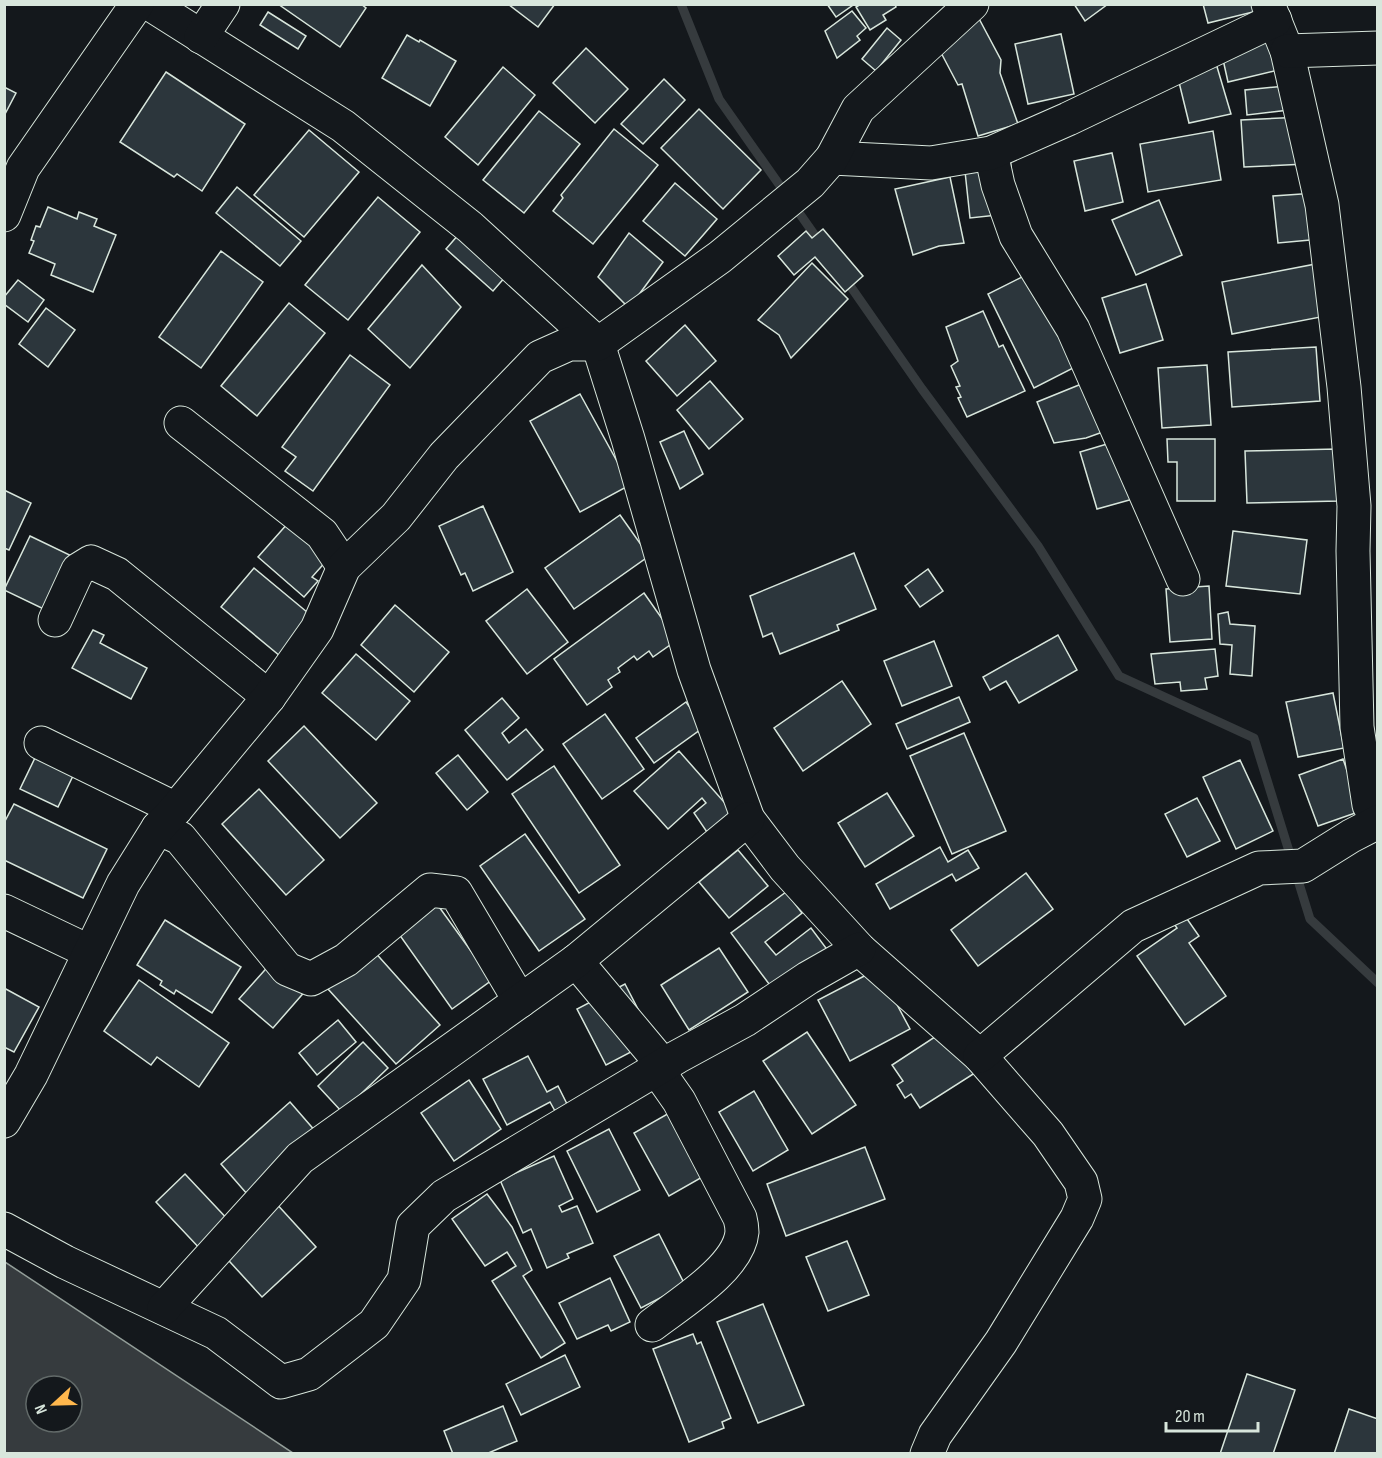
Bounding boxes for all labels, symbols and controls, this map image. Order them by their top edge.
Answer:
north arrow [24,1374,84,1434]
scale bar [1166,1395,1258,1433]
text: N [31,1402,52,1417]
text: 20 m [1175,1406,1205,1427]

